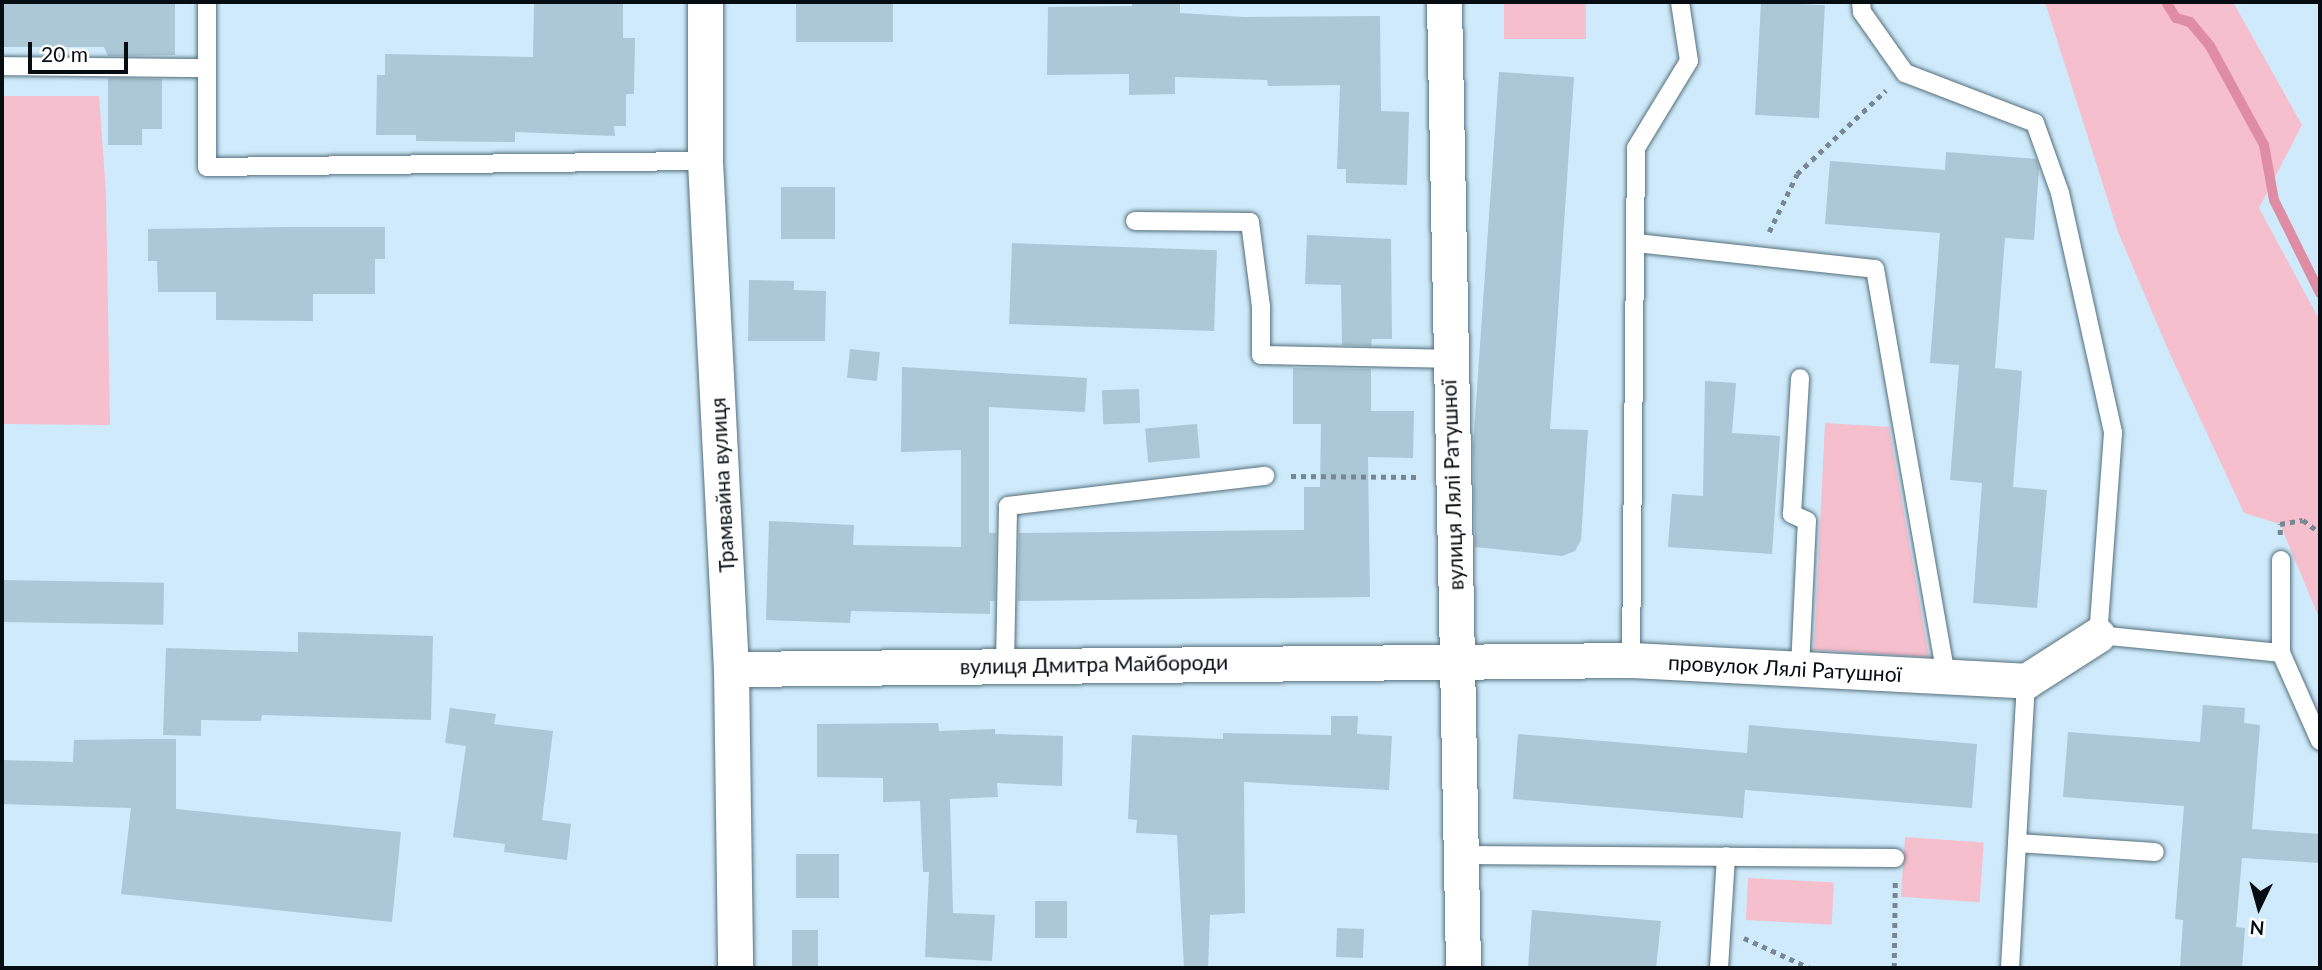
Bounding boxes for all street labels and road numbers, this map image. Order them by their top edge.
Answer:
street label: вулиця Лялі Ратушної [1436,379,1468,591]
street label: Трамвайна вулиця [705,397,739,573]
street label: вулиця Дмитра Майбороди [960,649,1228,679]
street label: провулок Лялі Ратушної [1668,649,1902,687]

